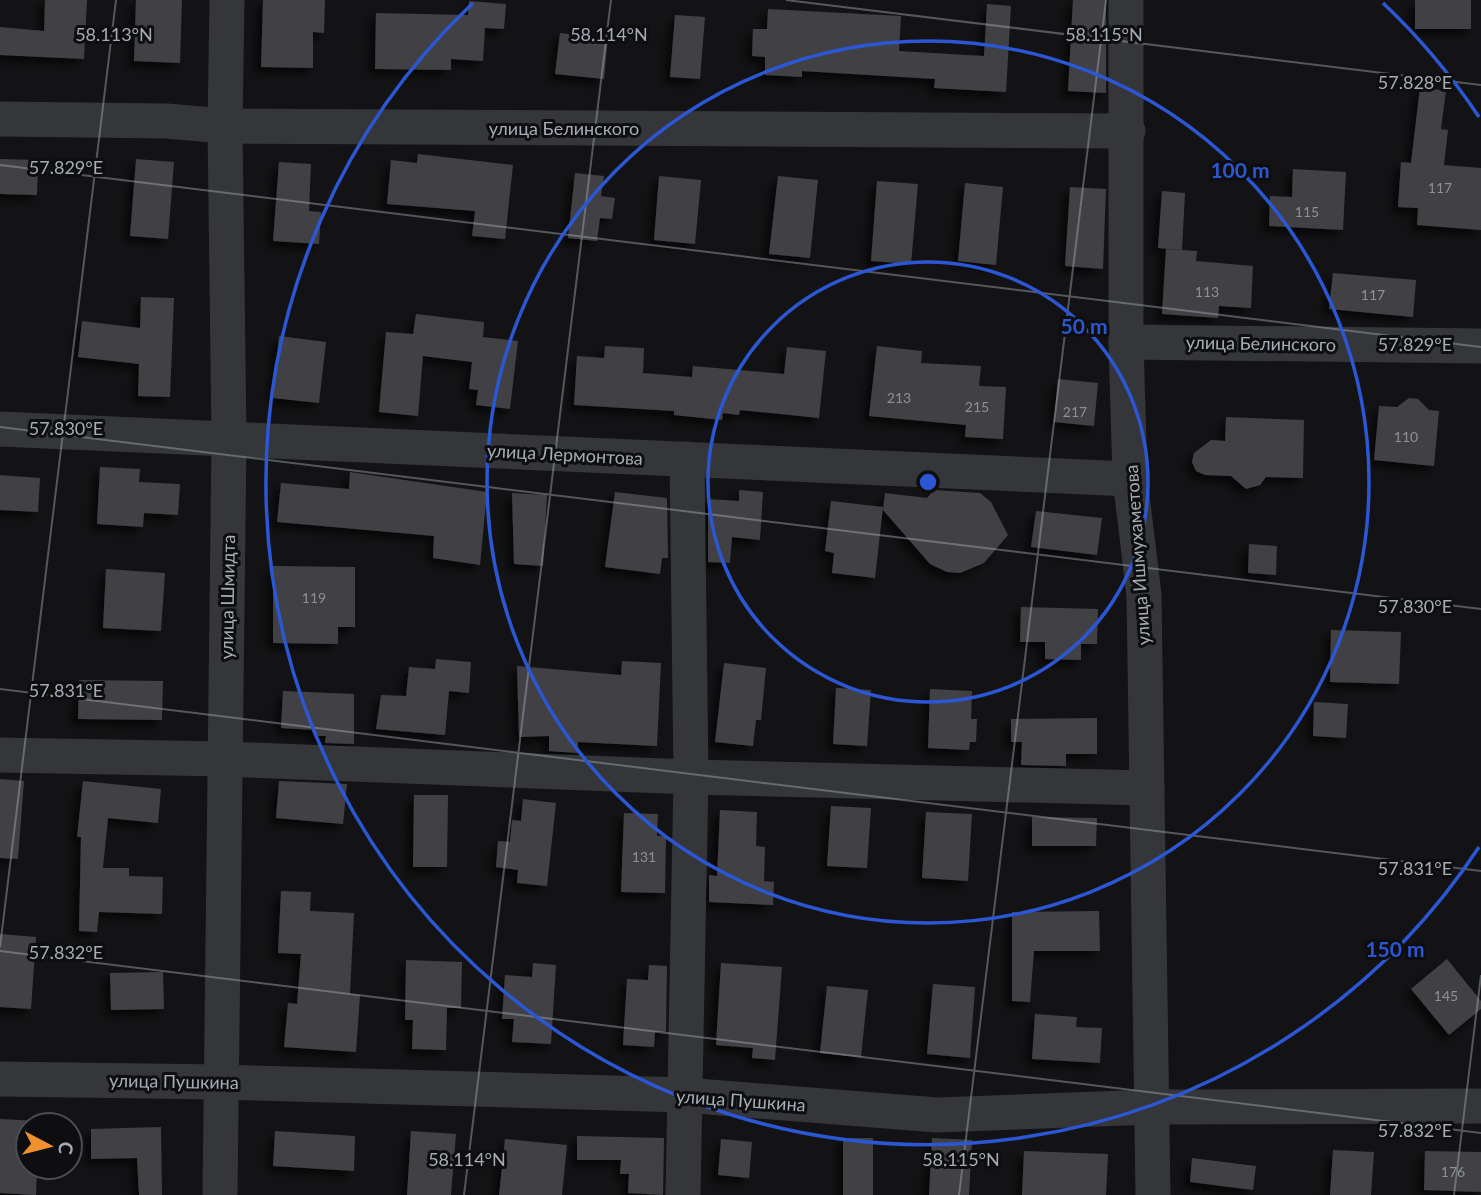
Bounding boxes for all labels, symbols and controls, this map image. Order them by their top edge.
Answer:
text: 58.113°N [75,23,153,45]
text: 58.114°N [570,23,648,45]
text: 58.115°N [1065,23,1143,45]
text: 57.828°E [1378,71,1452,93]
street label: улица Белинского [489,117,639,139]
text: 57.829°E [29,156,103,178]
text: 100 m [1210,157,1270,182]
house number: 117 [1428,179,1452,196]
house number: 115 [1295,203,1319,220]
house number: 113 [1195,283,1219,300]
house number: 117 [1361,286,1385,303]
text: 50 m [1060,313,1108,338]
street label: улица Белинского [1186,331,1336,355]
text: 57.829°E [1378,333,1452,355]
house number: 213 [887,389,911,406]
house number: 215 [965,398,989,415]
house number: 217 [1063,403,1087,420]
text: 57.830°E [29,417,103,439]
house number: 110 [1394,428,1418,445]
street label: улица Лермонтова [487,439,643,469]
street label: улица Ишмухаметова [1120,464,1154,646]
centre of rings [916,470,940,494]
street label: улица Шмидта [215,534,239,660]
house number: 119 [302,589,326,606]
text: 57.830°E [1378,595,1452,617]
text: 57.831°E [29,679,103,701]
house number: 131 [632,848,656,865]
text: 57.831°E [1378,857,1452,879]
text: 150 m [1365,936,1425,961]
text: 57.832°E [29,941,103,963]
house number: 145 [1434,987,1458,1004]
street label: улица Пушкина [109,1069,239,1093]
street label: улица Пушкина [676,1085,806,1115]
north arrow [14,1111,84,1181]
text: 57.832°E [1378,1119,1452,1141]
text: С [54,1140,79,1156]
text: 58.114°N [428,1148,506,1170]
text: 58.115°N [922,1148,1000,1170]
house number: 176 [1441,1163,1465,1180]

